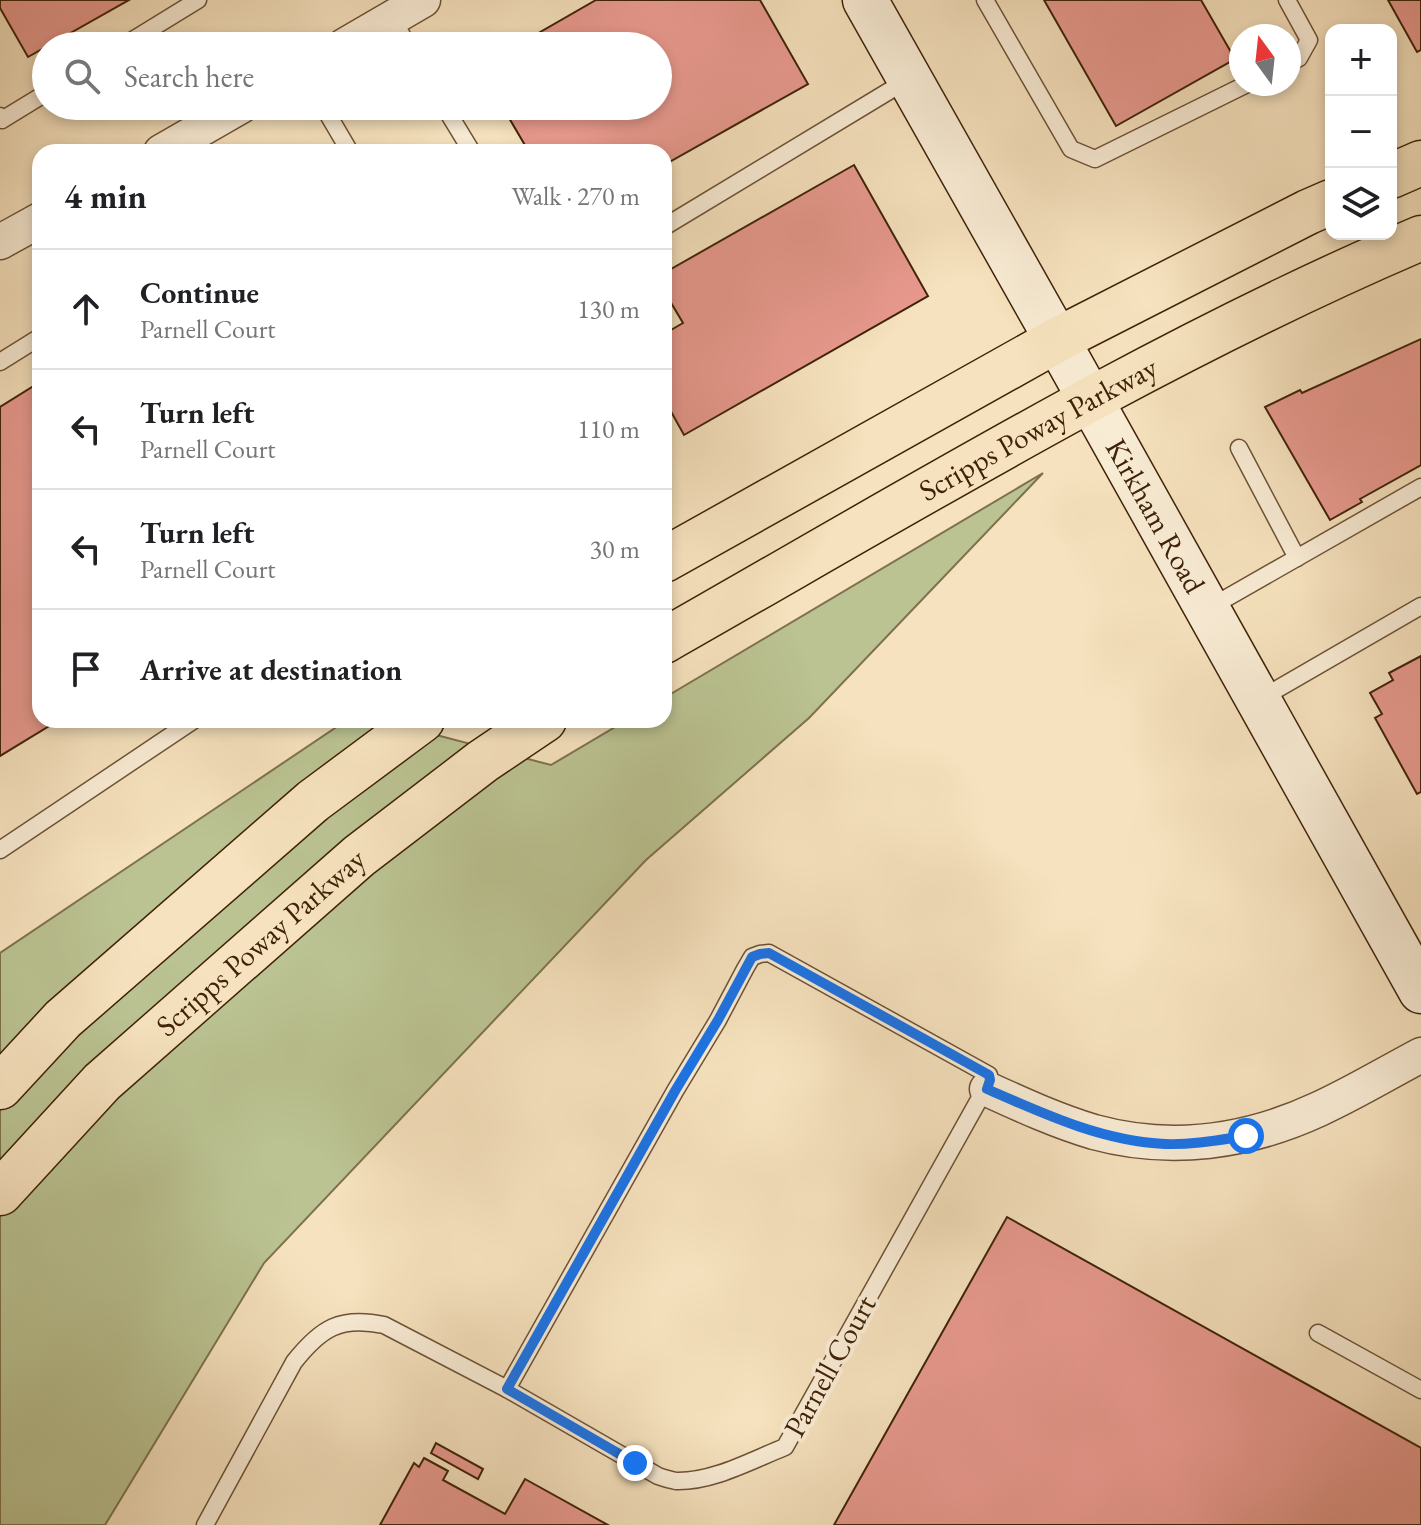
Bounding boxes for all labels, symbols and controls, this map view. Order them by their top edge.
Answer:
north arrow [1229,24,1301,96]
map controls [1325,24,1397,240]
button: + [1325,24,1397,96]
search box [32,32,672,120]
icon: search [60,54,104,98]
text: Search here [124,57,254,96]
button: − [1325,96,1397,168]
button: layers [1325,168,1397,240]
text: 4 min [64,174,147,218]
text: Walk · 270 m [512,179,640,213]
text: Continue [140,273,259,312]
icon: ahead [64,287,108,331]
text: 130 m [577,292,640,326]
text: Parnell Court [140,312,276,346]
street label: Scripps Poway Parkway [912,347,1165,510]
text: Turn left [140,393,254,432]
icon: left [64,407,108,451]
text: 110 m [577,412,640,446]
street label: Kirkham Road [1097,431,1215,601]
text: Parnell Court [140,432,276,466]
text: Turn left [140,513,254,552]
icon: left [64,527,108,571]
text: 30 m [590,532,640,566]
text: Parnell Court [140,552,276,586]
icon: arrive [64,647,108,691]
text: Arrive at destination [140,650,402,689]
street label: Scripps Poway Parkway [147,839,374,1045]
route start [1228,1118,1264,1154]
street label: Parnell Court [775,1287,885,1444]
route end [617,1445,653,1481]

